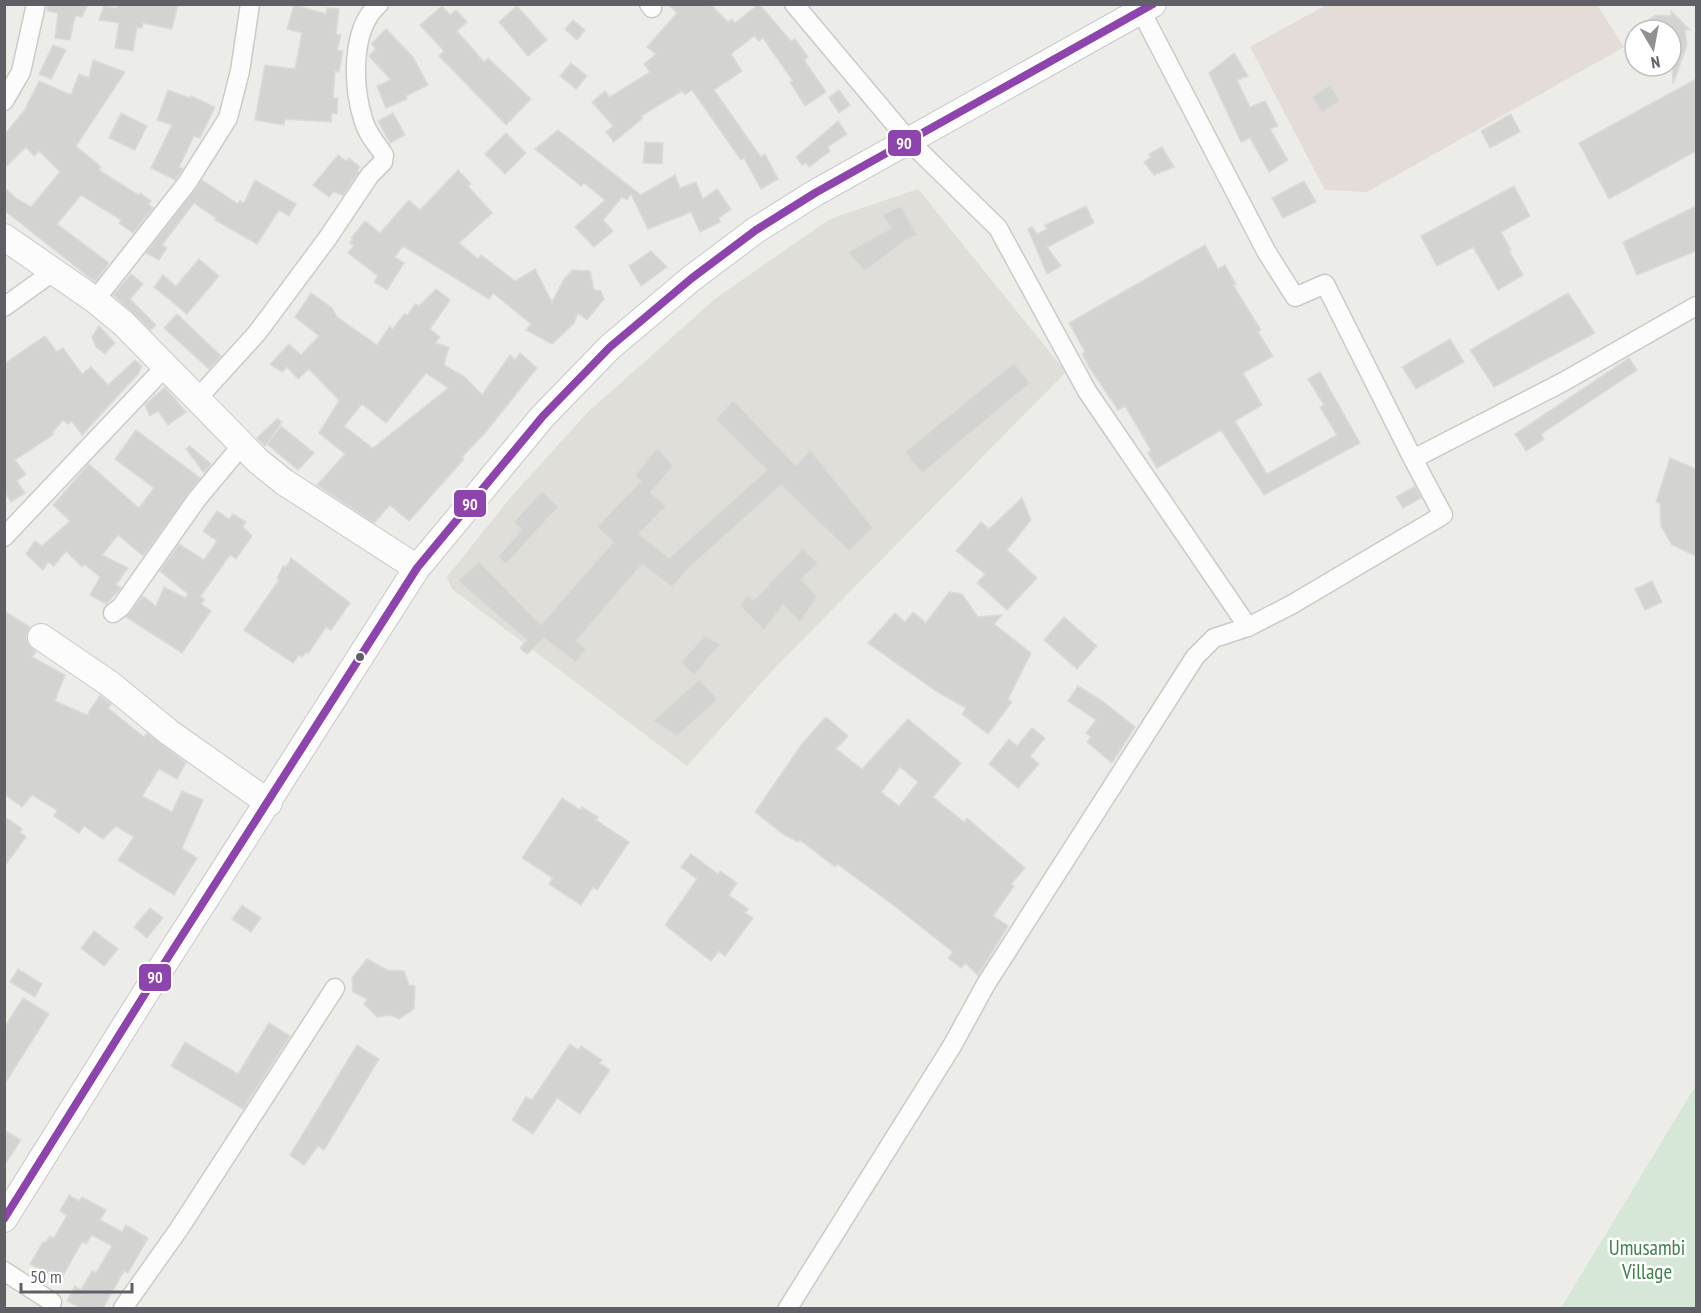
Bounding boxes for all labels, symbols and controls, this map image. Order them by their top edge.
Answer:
north arrow [1623,18,1683,78]
text: N [1650,52,1662,73]
line badge: 90 [887,129,922,157]
text: 90 [896,133,912,153]
line badge: 90 [453,489,487,518]
text: 90 [462,494,478,514]
unlabelled marker [354,651,366,663]
line badge: 90 [138,963,172,992]
text: 90 [147,967,163,987]
park label: Umusambi Village [1609,1234,1685,1285]
scale bar [21,1256,132,1294]
text: 50 m [30,1265,62,1288]

